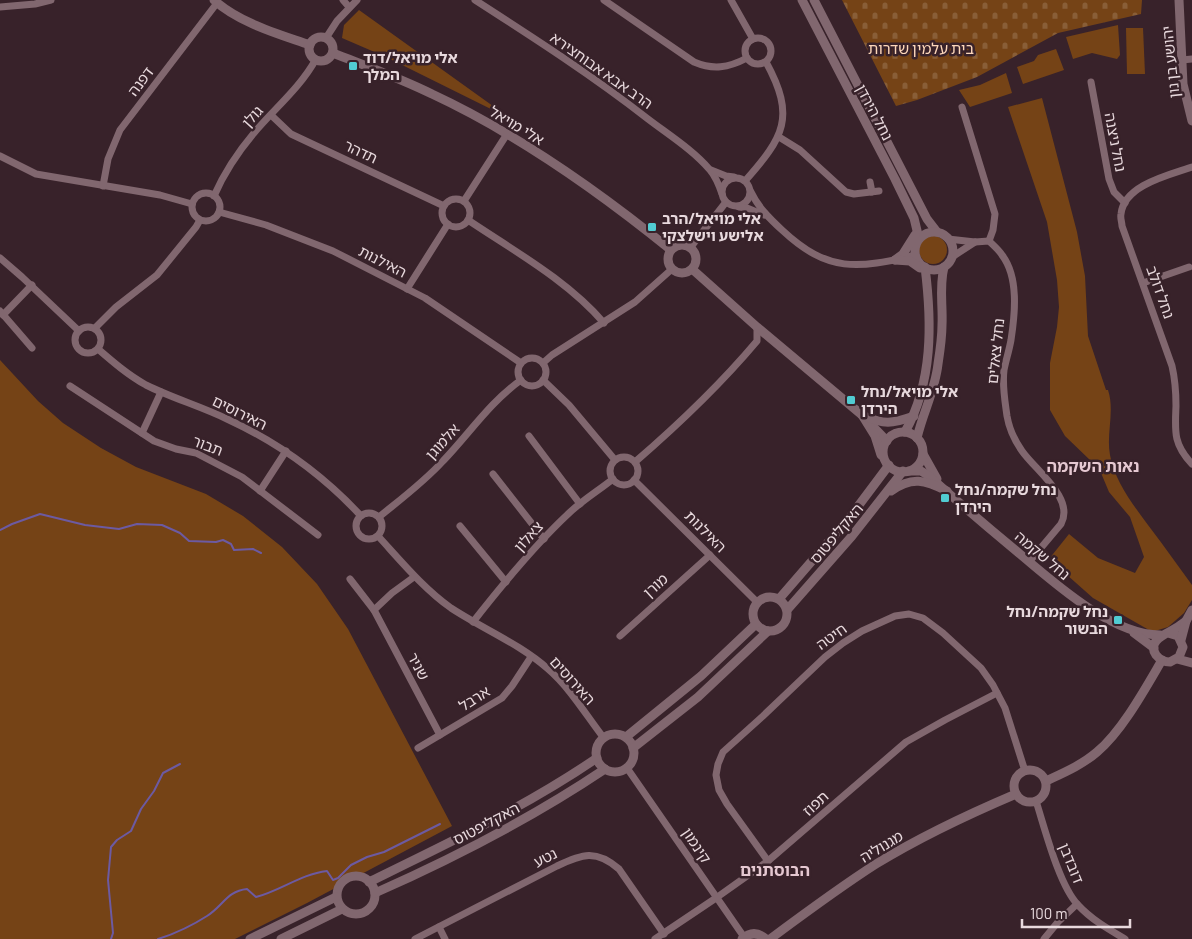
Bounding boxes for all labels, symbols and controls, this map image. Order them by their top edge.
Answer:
street label: יהושע בן נון [1157,25,1183,99]
street label: הרב אבא אבוחצירא [547,28,657,112]
park label: בית עלמין שדרות [868,39,974,57]
place label: אלי מויאל/דוד המלך [363,48,458,83]
marker: אלי מויאל/דוד המלך [347,60,359,72]
street label: דפנה [123,63,157,99]
street label: נחל הירדן [853,81,897,143]
street label: גולן [238,101,267,131]
street label: אלי מויאל [486,102,548,148]
street label: נחל ניצנה [1101,111,1131,173]
street label: תדהר [341,136,381,166]
place label: אלי מויאל/הרב אלישע וישלצקי [662,209,764,244]
marker: אלי מויאל/הרב אלישע וישלצקי [646,221,658,233]
street label: האילנות [356,241,410,281]
street label: נחל דולב [1143,263,1179,321]
street label: נחל צאלים [983,317,1007,385]
place label: אלי מויאל/נחל הירדן [861,382,958,417]
street label: האירוסים [210,391,270,433]
marker: אלי מויאל/נחל הירדן [845,394,857,406]
street label: אלמוגן [421,419,463,463]
street label: תבור [190,431,226,459]
district label: נאות השקמה [1047,456,1139,475]
place label: נחל שקמה/נחל הירדן [955,480,1057,515]
marker: נחל שקמה/נחל הירדן [939,492,951,504]
street label: האקליפטוס [806,499,866,567]
street label: האילנות [681,506,731,556]
street label: צאלון [510,517,546,555]
street label: נחל שקמה [1012,527,1074,583]
street label: מורן [639,569,671,601]
place label: נחל שקמה/נחל הבשור [1006,602,1108,637]
marker: נחל שקמה/נחל הבשור [1112,614,1124,626]
street label: חיטה [812,619,850,653]
street label: שניר [404,649,434,683]
street label: האירוסים [547,652,599,708]
street label: ארבל [455,682,493,714]
street label: תפוז [798,787,832,819]
street label: האקליפטוס [450,798,522,848]
street label: קינמון [679,824,715,866]
street label: מגנוליה [856,826,906,866]
street label: דובדבן [1056,840,1088,886]
street label: נטע [530,844,560,870]
district label: הבוסתנים [740,860,810,879]
scale bar [1022,896,1130,928]
text: 100 m [1030,904,1068,922]

